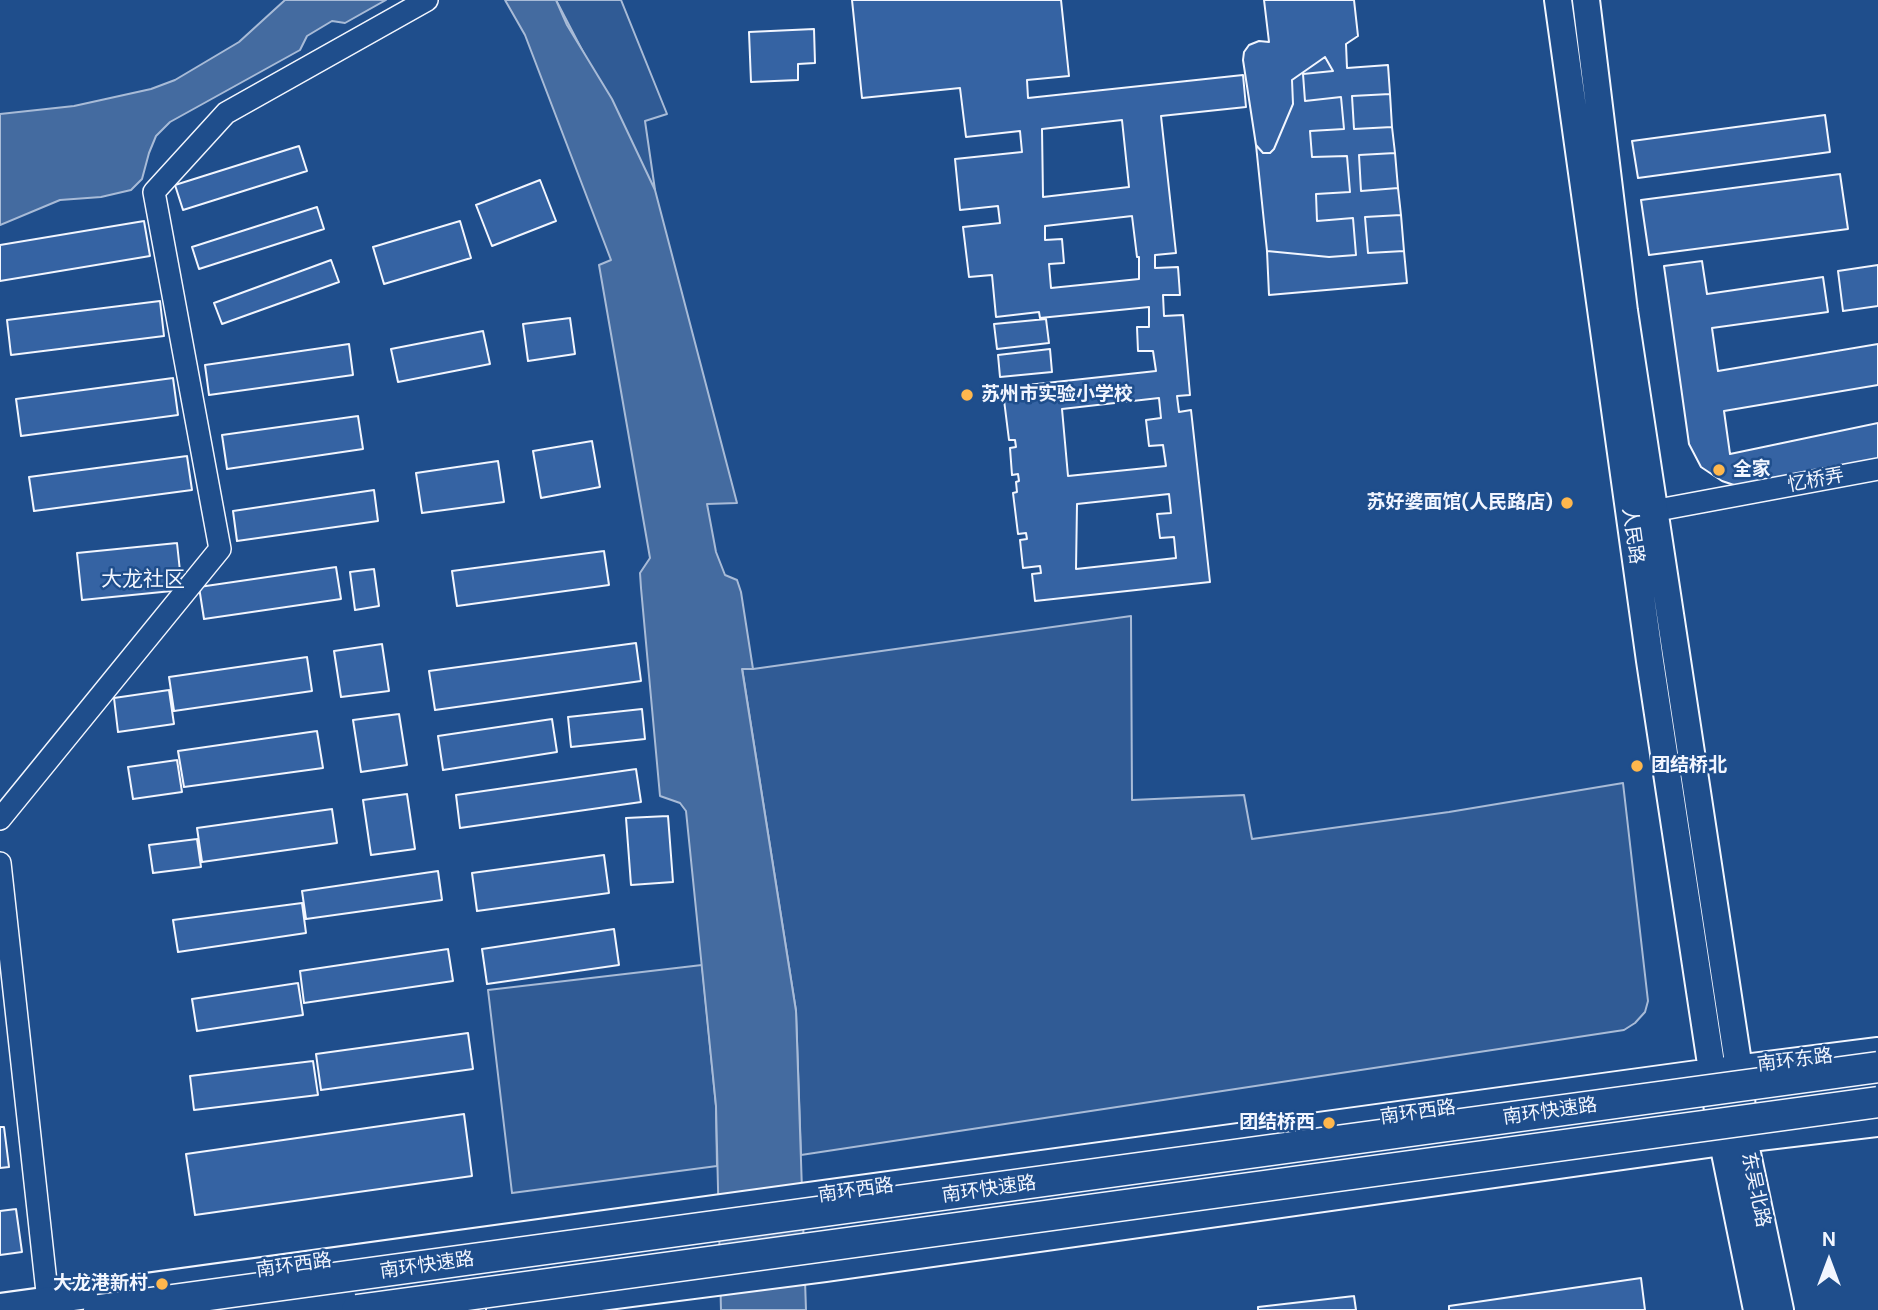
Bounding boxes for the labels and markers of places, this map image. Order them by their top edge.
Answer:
place label: 苏州市实验小学校 [981,384,1133,406]
marker: 苏州市实验小学校 [959,387,975,403]
place label: 全家 [1733,459,1771,481]
marker: 全家 [1711,462,1727,478]
place label: 苏好婆面馆(人民路店) [1367,492,1553,514]
marker: 苏好婆面馆(人民路店) [1559,495,1575,511]
place label: 团结桥北 [1651,755,1727,777]
marker: 团结桥北 [1629,758,1645,774]
place label: 团结桥西 [1239,1112,1315,1134]
marker: 团结桥西 [1321,1115,1337,1131]
place label: 大龙港新村 [53,1273,148,1295]
marker: 大龙港新村 [154,1276,170,1292]

